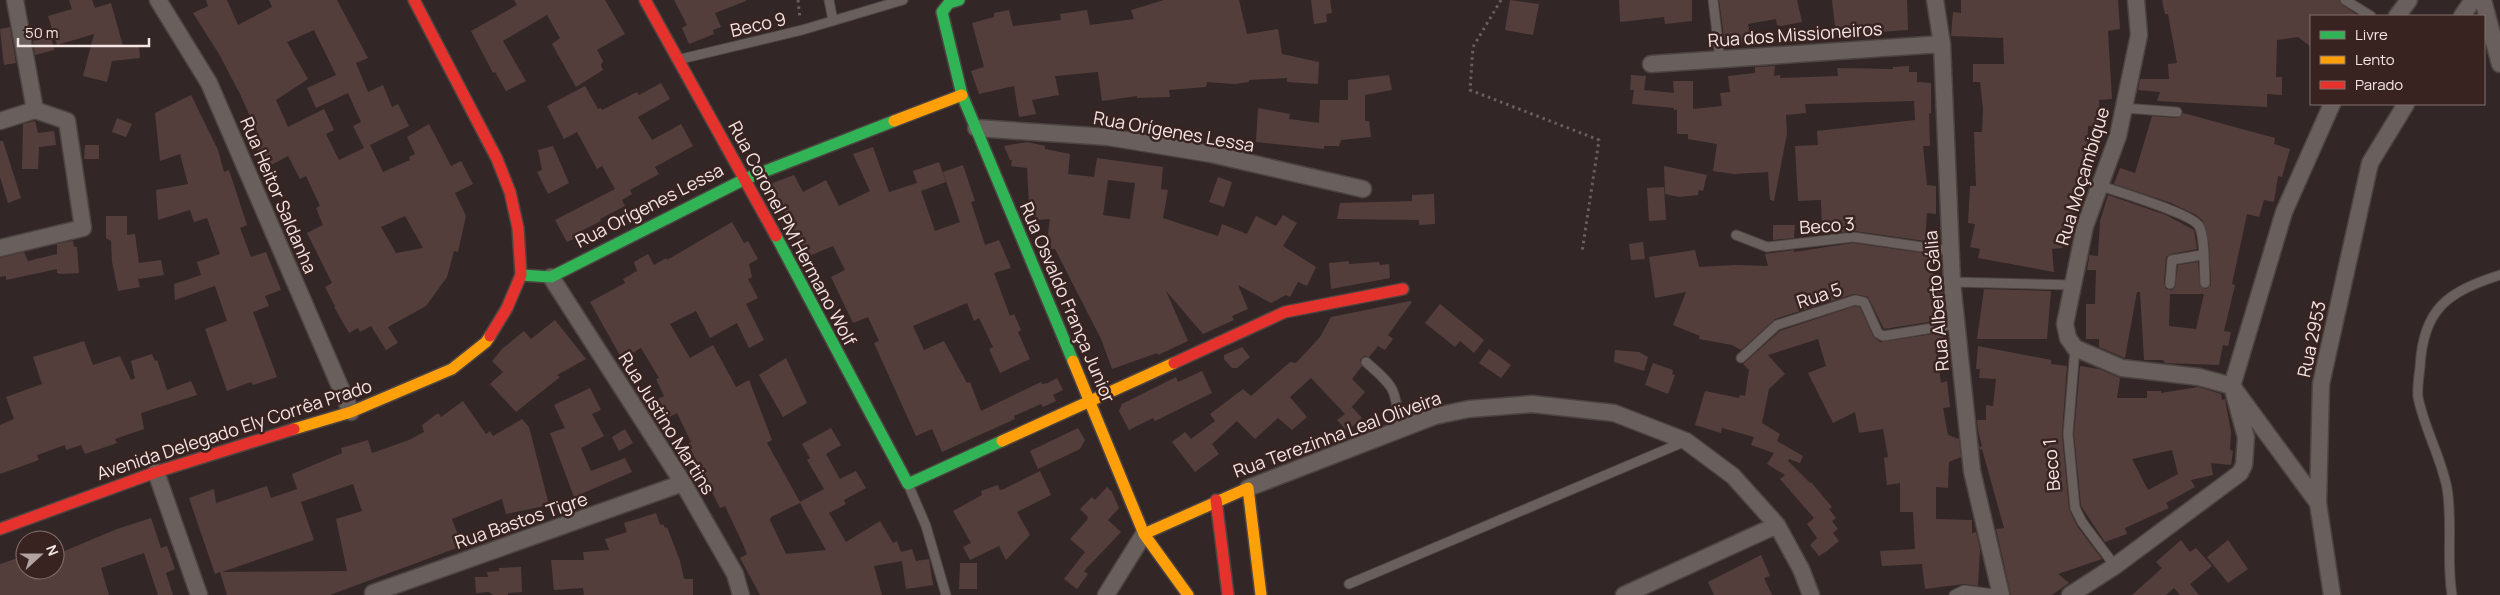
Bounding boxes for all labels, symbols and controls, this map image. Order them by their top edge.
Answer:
street label: Beco 9 [728,6,788,42]
scale bar [18,15,149,47]
legend [2310,15,2485,105]
street label: Rua dos Missioneiros [1707,16,1883,52]
text: 50 m [25,22,59,43]
text: Livre [2355,24,2388,45]
text: Lento [2355,49,2395,70]
text: Parado [2355,74,2403,95]
street label: Rua Moçambique [2050,104,2114,248]
street label: Rua Orígenes Lessa [1092,105,1256,157]
street label: Rua Heitor Saldanha [235,113,323,277]
street label: Rua Coronel PM Hermano Wolf [723,116,863,350]
street label: Rua Orígenes Lessa [571,157,727,253]
street label: Rua Osvaldo França Junior [1015,198,1121,407]
street label: Beco 3 [1799,211,1855,239]
street label: Rua Alberto Gália [1918,230,1954,372]
street label: Rua 5 [1793,276,1845,314]
street label: Rua 2953 [2291,299,2331,379]
street label: Rua Justino Martins [613,347,721,499]
street label: Avenida Delegado Ely Corrêa Prado [93,373,375,485]
street label: Rua Terezinha Leal Oliveira [1230,385,1444,483]
street label: Beco 1 [2037,438,2065,492]
street label: Rua Bastos Tigre [451,486,591,554]
north arrow [15,530,65,580]
text: N [42,542,63,558]

